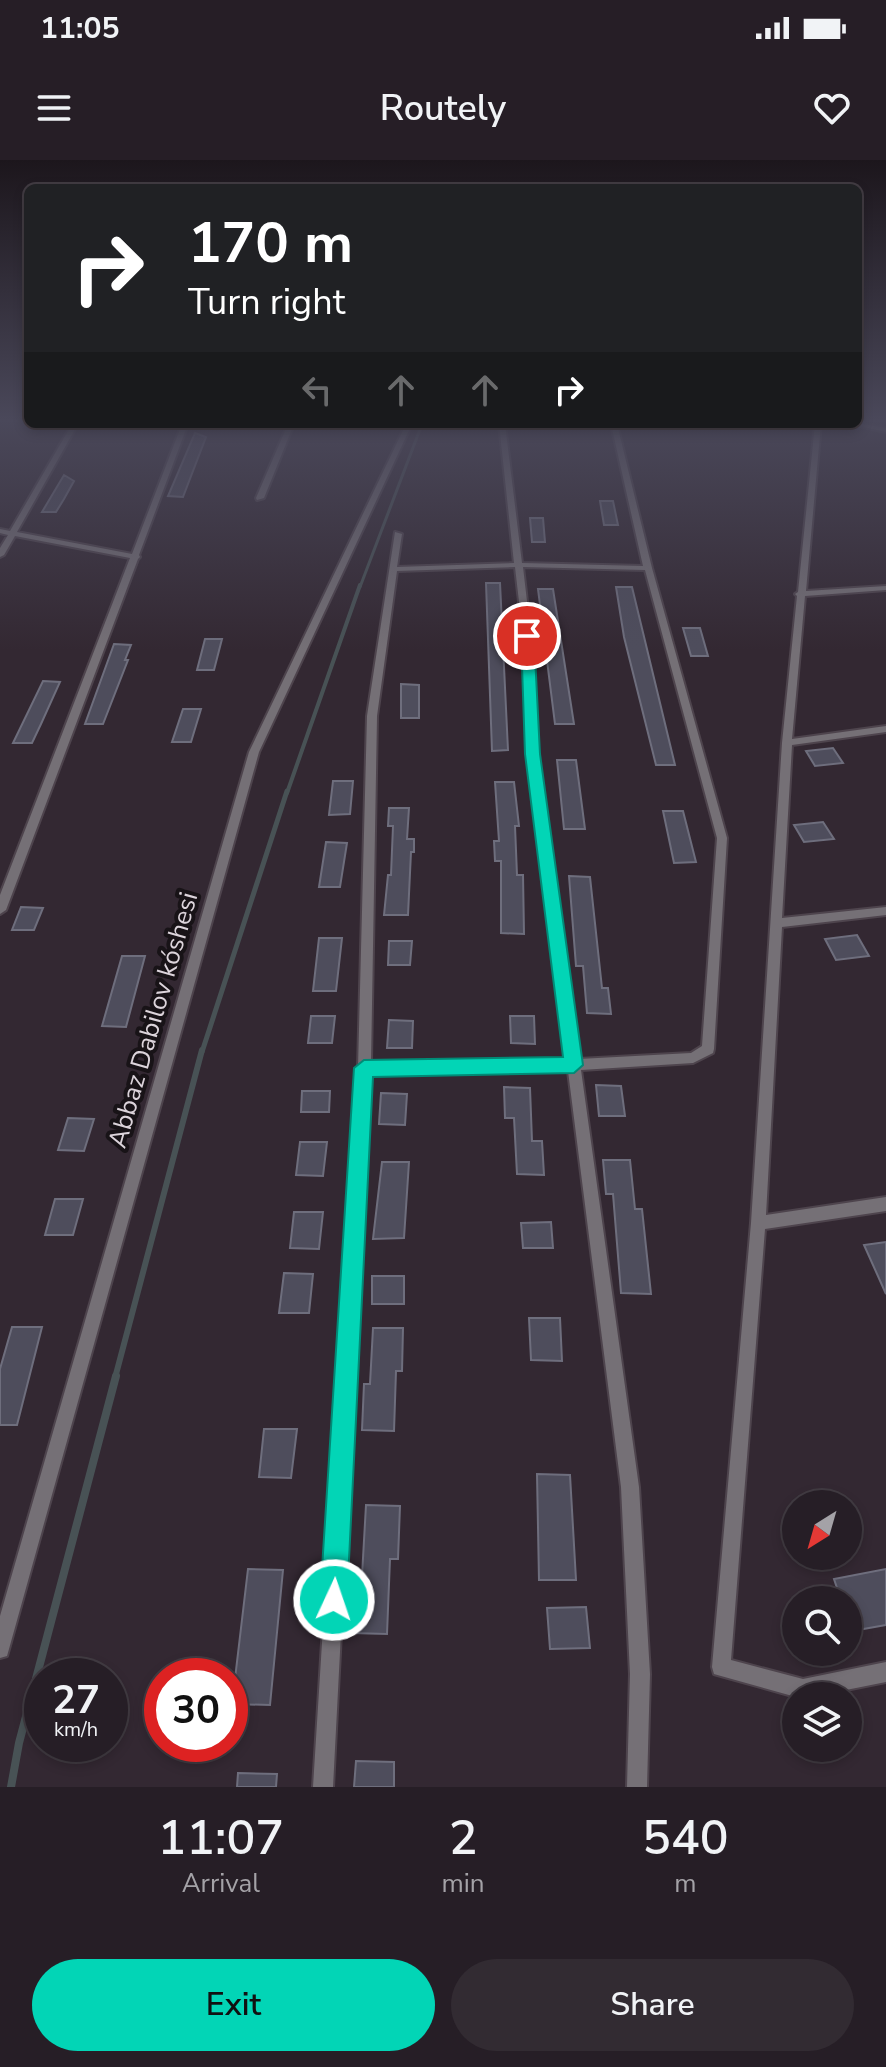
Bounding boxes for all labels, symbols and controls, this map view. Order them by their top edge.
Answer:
text: 11:05 [40,8,119,49]
text: Routely [380,84,506,133]
icon: menu [32,86,76,130]
icon: heart [810,86,854,130]
text: 170 m [188,205,353,282]
icon: right [56,216,160,320]
text: Turn right [188,278,345,327]
icon: left [295,368,339,412]
icon: ahead [379,368,423,412]
icon: ahead [463,368,507,412]
icon: right [547,368,591,412]
pin [493,602,561,670]
icon: arrive [505,614,549,658]
street label: Abbaz Dabilov kóshesi [100,888,206,1152]
north arrow [782,1490,862,1570]
map controls [782,1490,862,1762]
position arrow [292,1558,376,1642]
button: search [782,1586,862,1666]
speed limit sign: 30 [144,1658,248,1762]
text: 27 [52,1673,100,1727]
button: layers [782,1682,862,1762]
text: km/h [54,1716,98,1743]
text: 11:07 [157,1805,284,1871]
text: 2 [449,1805,477,1871]
text: 540 [642,1805,729,1871]
text: Arrival [182,1866,260,1901]
text: min [442,1866,485,1901]
text: m [674,1866,696,1901]
button: Exit [32,1959,435,2051]
button: Share [451,1959,854,2051]

